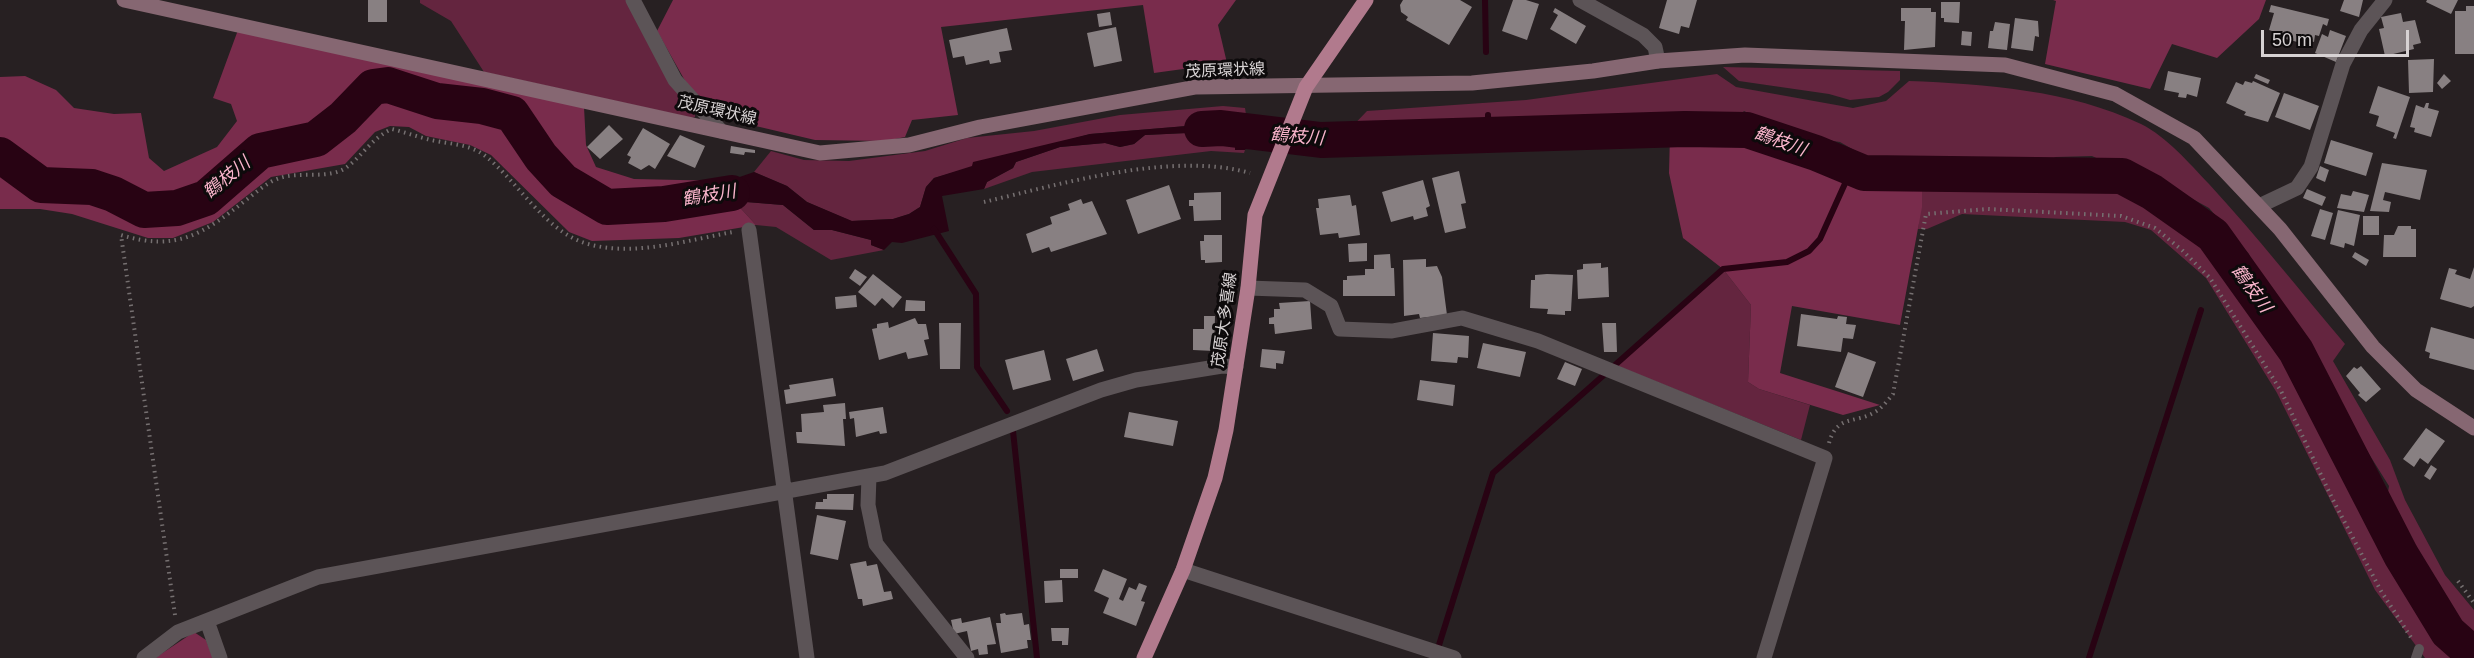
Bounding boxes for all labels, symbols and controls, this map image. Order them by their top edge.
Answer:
scale bar [2264,18,2412,56]
text: 50 m [2272,30,2312,50]
street label: 茂原環状線 [1185,60,1265,82]
street label: 茂原環状線 [676,93,758,129]
water label: 鶴枝川 [1751,123,1809,161]
water label: 鶴枝川 [1269,124,1325,150]
water label: 鶴枝川 [199,153,255,203]
water label: 鶴枝川 [681,181,737,211]
water label: 鶴枝川 [2226,261,2276,317]
street label: 茂原大多喜線 [1209,271,1241,369]

